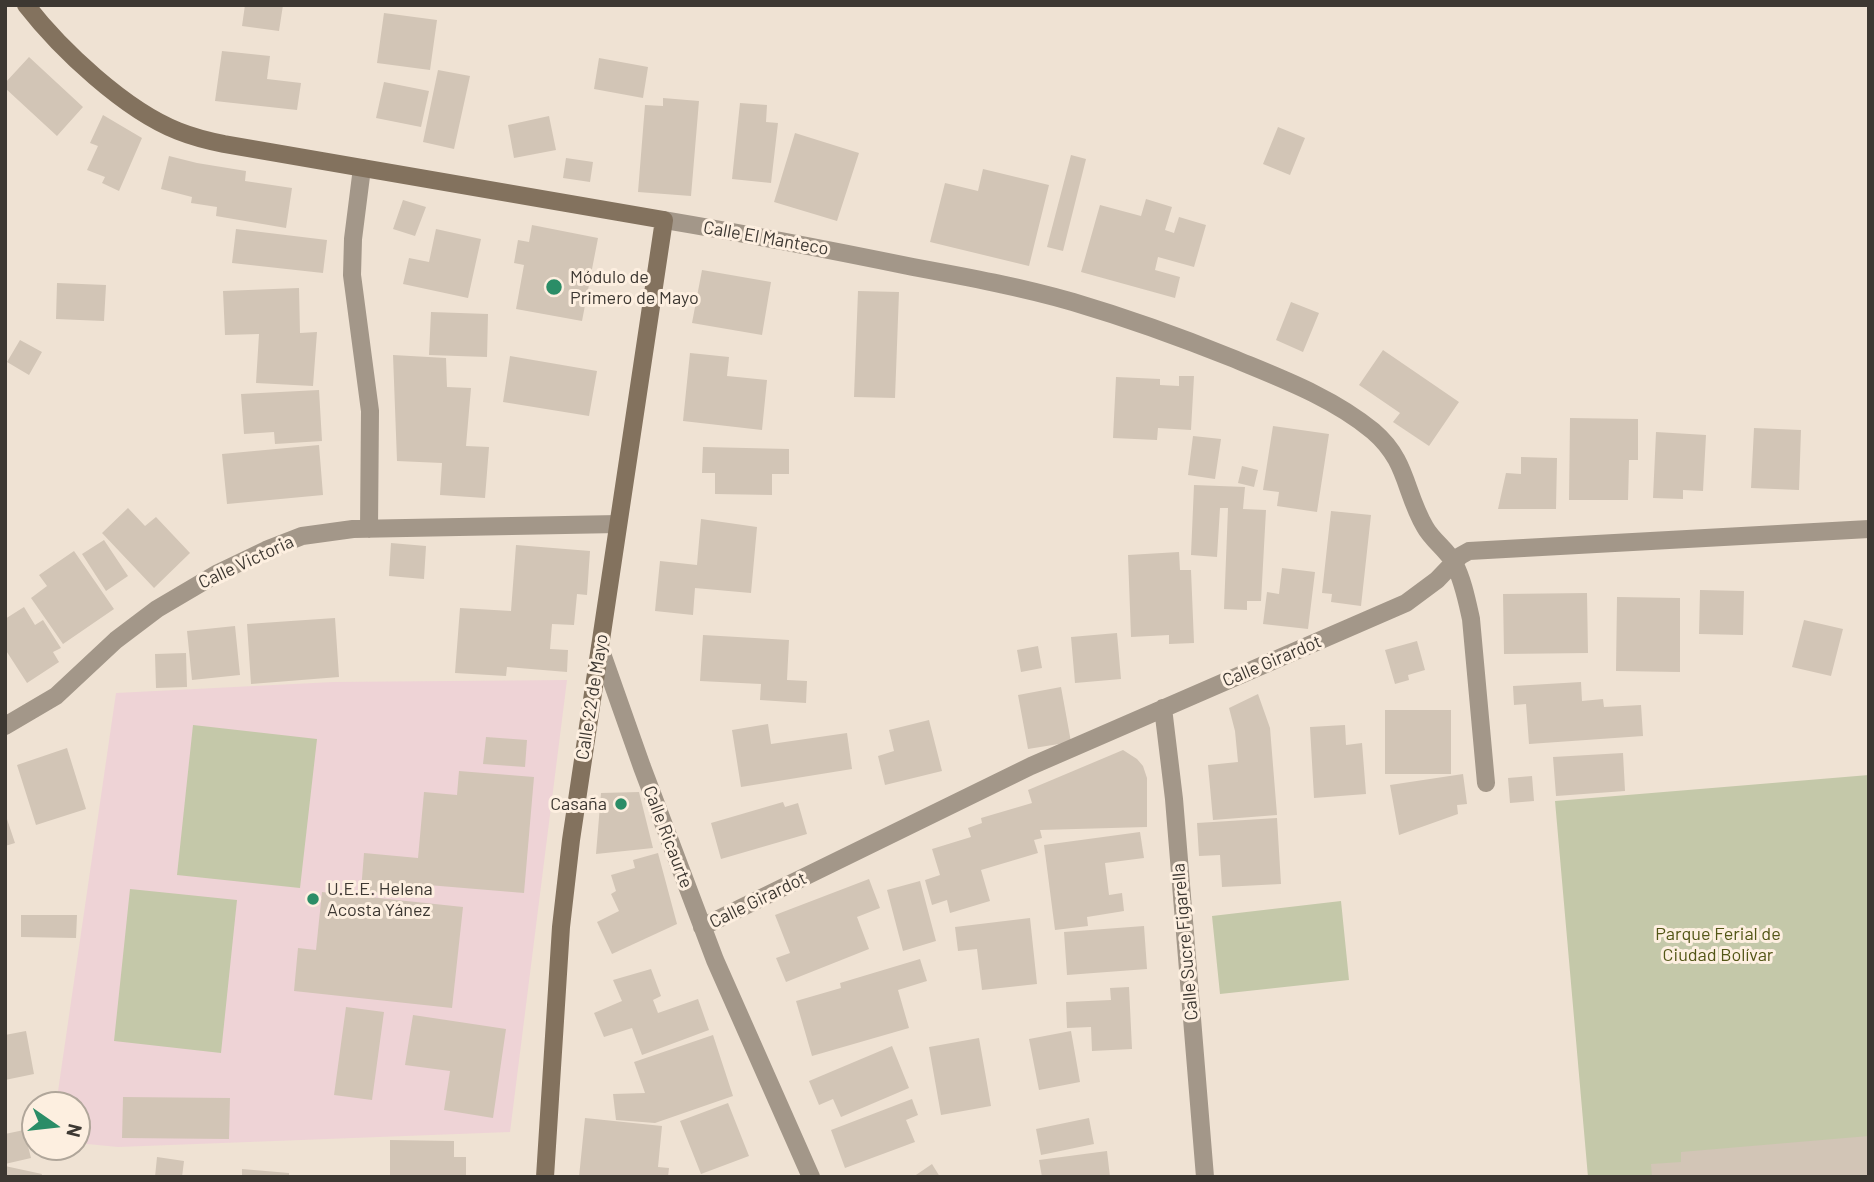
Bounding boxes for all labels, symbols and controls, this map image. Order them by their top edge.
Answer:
street label: Calle El Manteco [702,216,830,260]
place label: Módulo de Primero de Mayo [570,266,699,308]
marker: Módulo de Primero de Mayo [544,277,564,297]
street label: Calle Victoria [195,531,297,593]
street label: Calle Girardot [1219,630,1325,692]
street label: Calle 22 de Mayo [571,633,613,761]
street label: Calle Ricaurte [639,783,697,891]
place label: Casaña [550,793,607,815]
marker: Casaña [613,796,629,812]
street label: Calle Sucre Figarella [1167,862,1203,1022]
street label: Calle Girardot [706,867,810,933]
place label: U.E.E. Helena Acosta Yánez [327,878,433,920]
marker: U.E.E. Helena Acosta Yánez [305,891,321,907]
park label: Parque Ferial de Ciudad Bolívar [1655,923,1781,965]
north arrow [21,1091,91,1161]
text: N [62,1122,88,1140]

